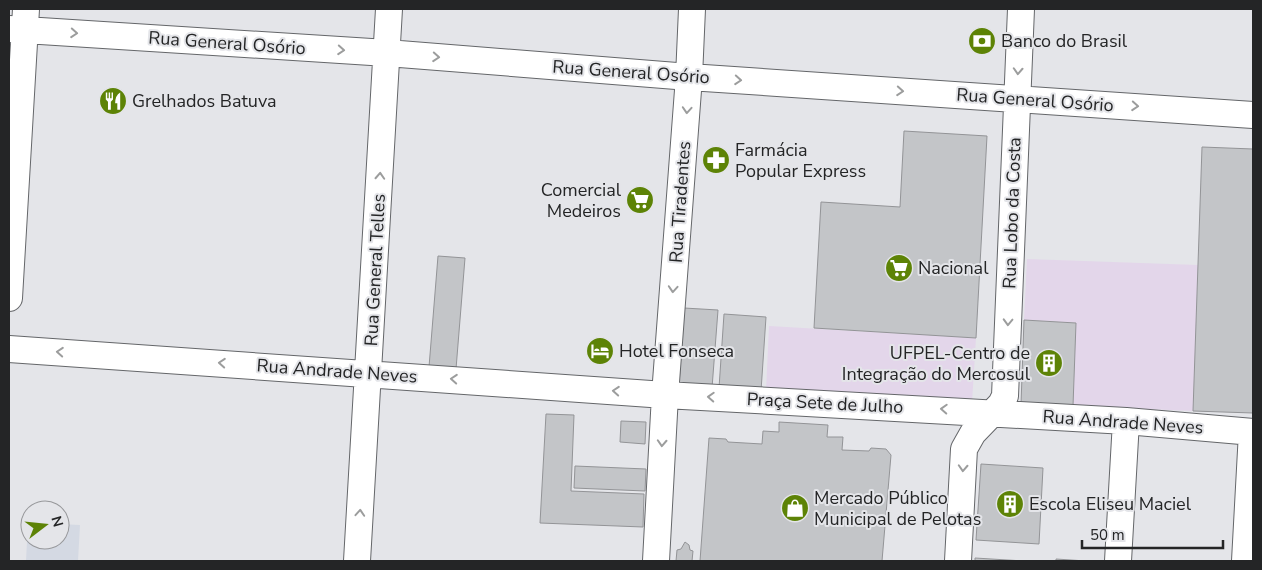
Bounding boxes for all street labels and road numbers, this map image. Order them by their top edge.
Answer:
street label: Rua General Osório [148,26,306,60]
street label: Rua General Osório [552,55,710,89]
street label: Rua General Osório [956,83,1114,117]
street label: Rua Lobo da Costa [997,137,1027,289]
street label: Rua Tiradentes [664,140,696,264]
street label: Rua General Telles [359,193,391,347]
street label: Rua Andrade Neves [256,353,418,389]
street label: Praça Sete de Julho [746,387,904,419]
street label: Rua Andrade Neves [1042,404,1204,440]

